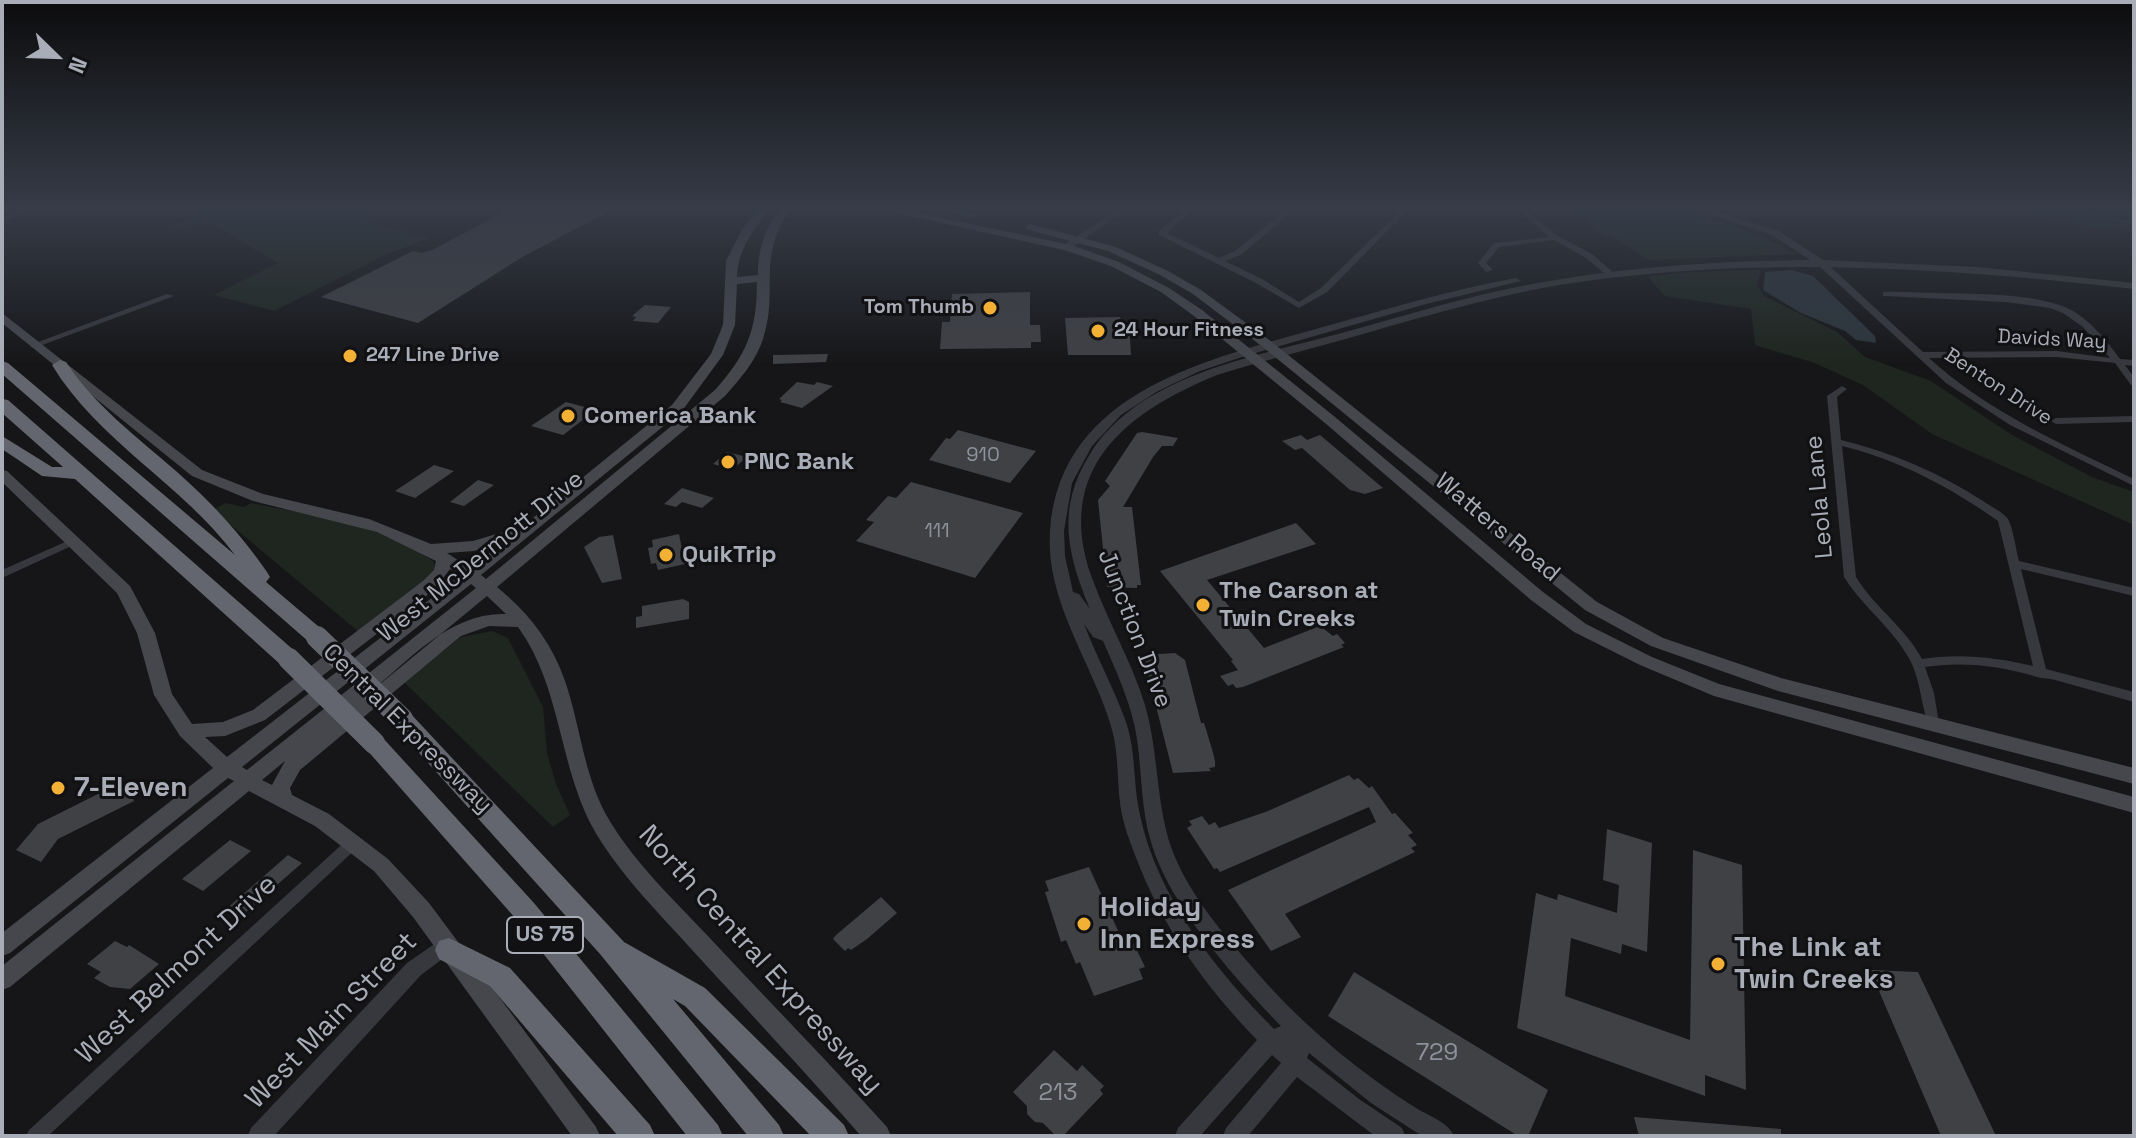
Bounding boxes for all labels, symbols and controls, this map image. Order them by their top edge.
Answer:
north arrow [16,16,96,96]
text: N [62,53,94,78]
place label: Tom Thumb [864,296,974,320]
marker: Tom Thumb [981,299,999,317]
place label: 24 Hour Fitness [1114,319,1264,343]
marker: 24 Hour Fitness [1089,322,1107,340]
street label: Davids Way [1997,325,2107,355]
street label: Benton Drive [1940,343,2056,431]
place label: 247 Line Drive [366,344,499,368]
marker: 247 Line Drive [341,347,359,365]
place label: Comerica Bank [584,402,757,430]
marker: Comerica Bank [559,407,577,425]
street label: Leola Lane [1800,434,1840,560]
house number: 910 [966,444,1000,468]
place label: PNC Bank [744,448,854,476]
marker: PNC Bank [719,453,737,471]
street label: West McDermott Drive [372,465,590,649]
street label: Watters Road [1429,467,1565,589]
house number: 111 [924,520,950,544]
place label: QuikTrip [682,541,777,569]
marker: QuikTrip [657,546,675,564]
street label: Junction Drive [1091,546,1177,712]
place label: The Carson at Twin Creeks [1219,577,1378,633]
marker: The Carson at Twin Creeks [1194,596,1212,614]
street label: Central Expressway [316,638,498,820]
place label: 7-Eleven [74,771,188,805]
marker: 7-Eleven [49,779,67,797]
street label: North Central Expressway [631,819,889,1101]
street label: West Belmont Drive [70,868,284,1072]
place label: Holiday Inn Express [1100,891,1255,957]
marker: Holiday Inn Express [1075,915,1093,933]
road number: US 75 [507,917,583,953]
street label: West Main Street [239,926,425,1116]
place label: The Link at Twin Creeks [1734,931,1893,997]
marker: The Link at Twin Creeks [1709,955,1727,973]
house number: 729 [1416,1039,1458,1067]
house number: 213 [1039,1079,1077,1107]

